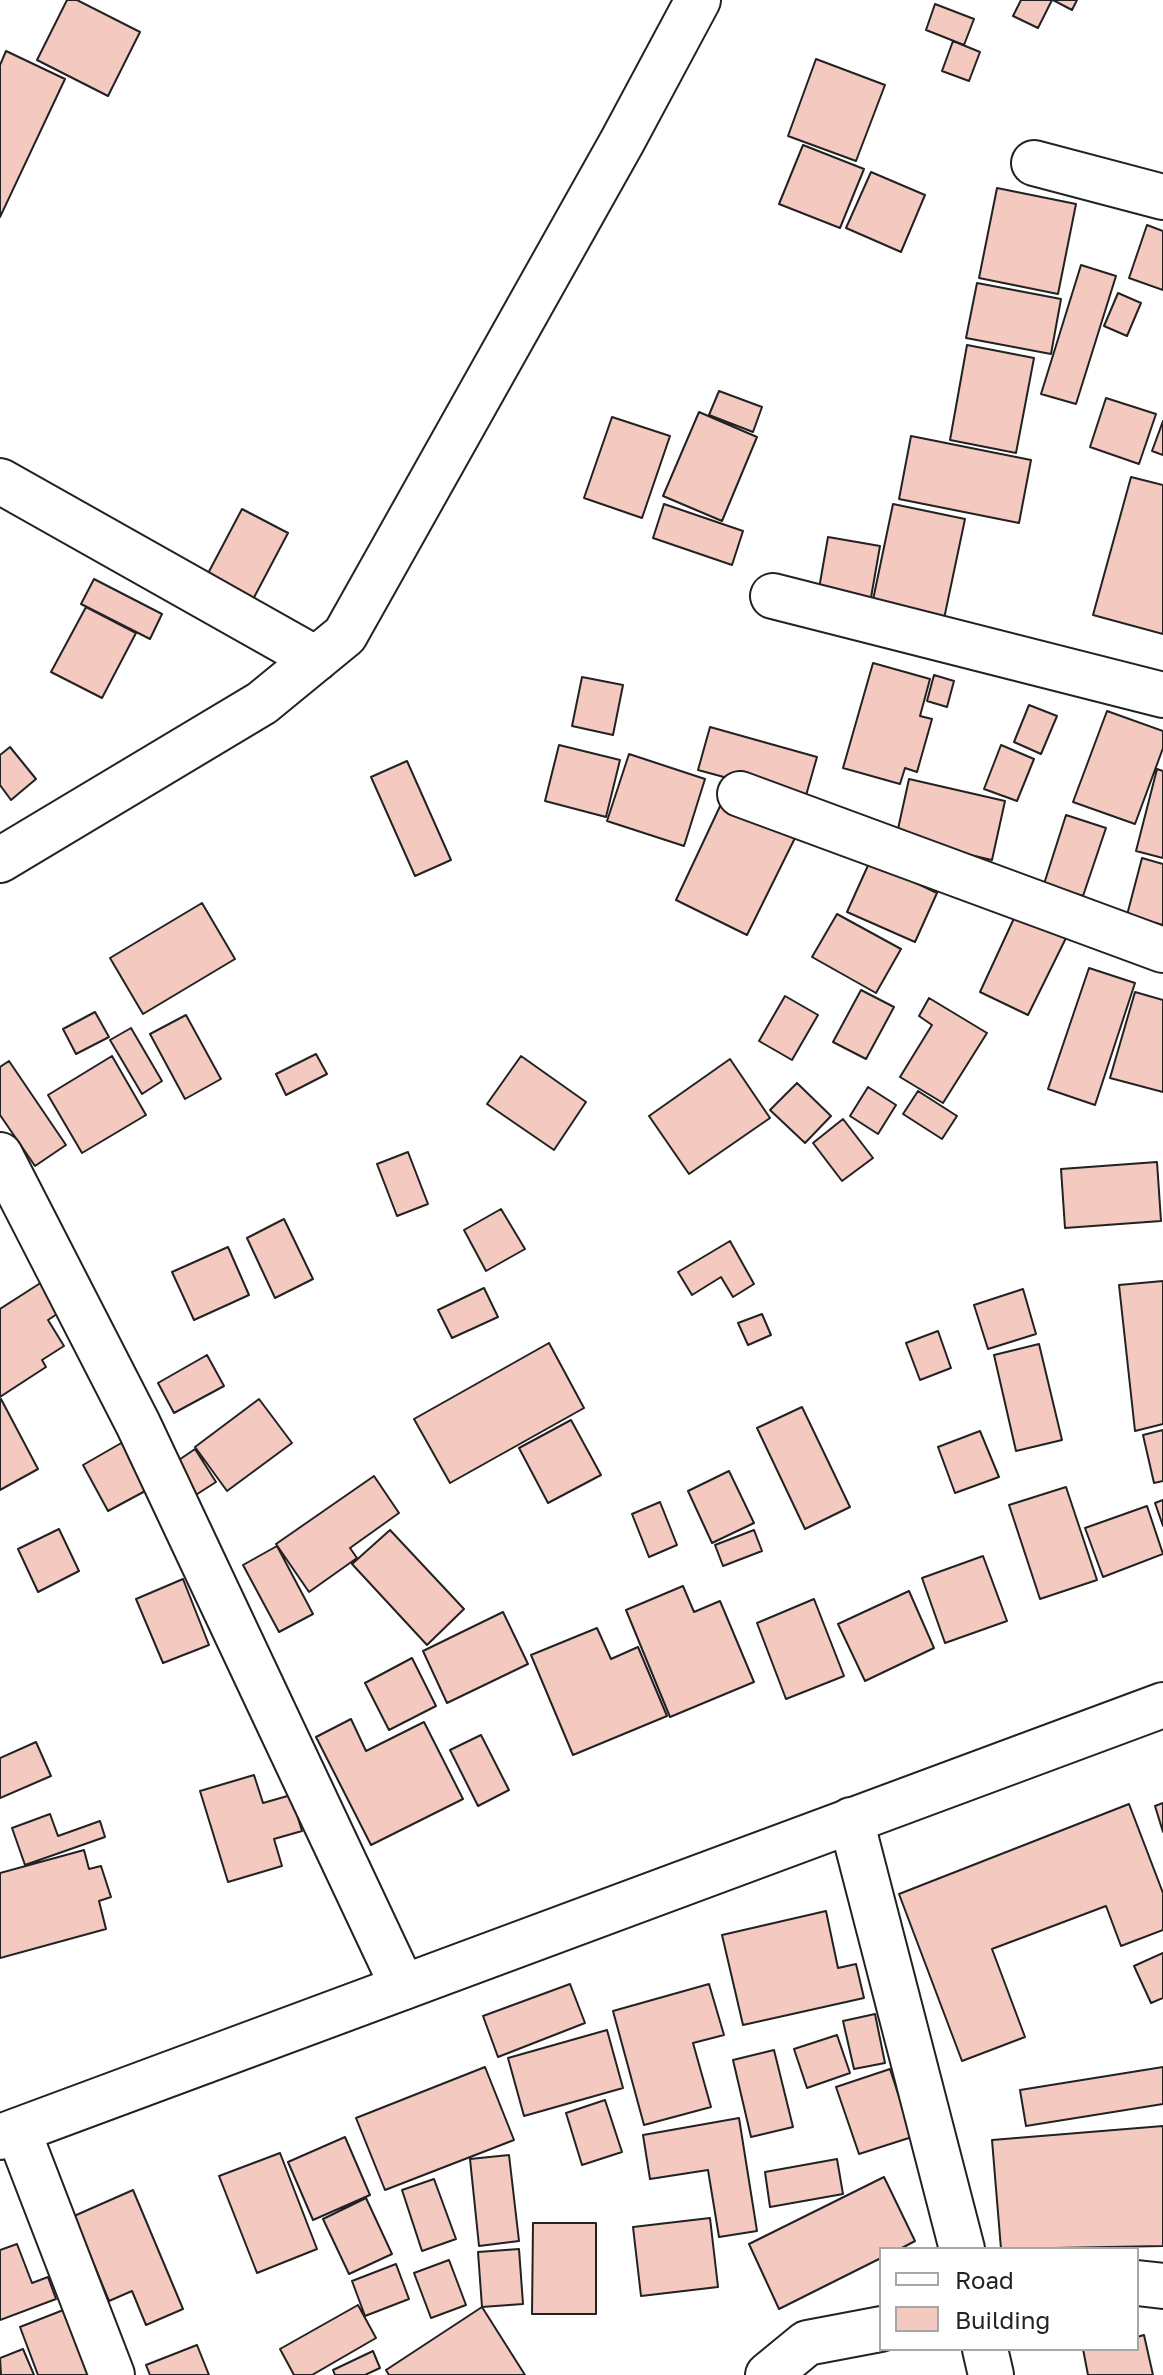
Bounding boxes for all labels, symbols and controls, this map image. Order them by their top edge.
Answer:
legend [879,2247,1139,2351]
text: Road [955,2265,1014,2294]
text: Building [955,2305,1050,2334]

